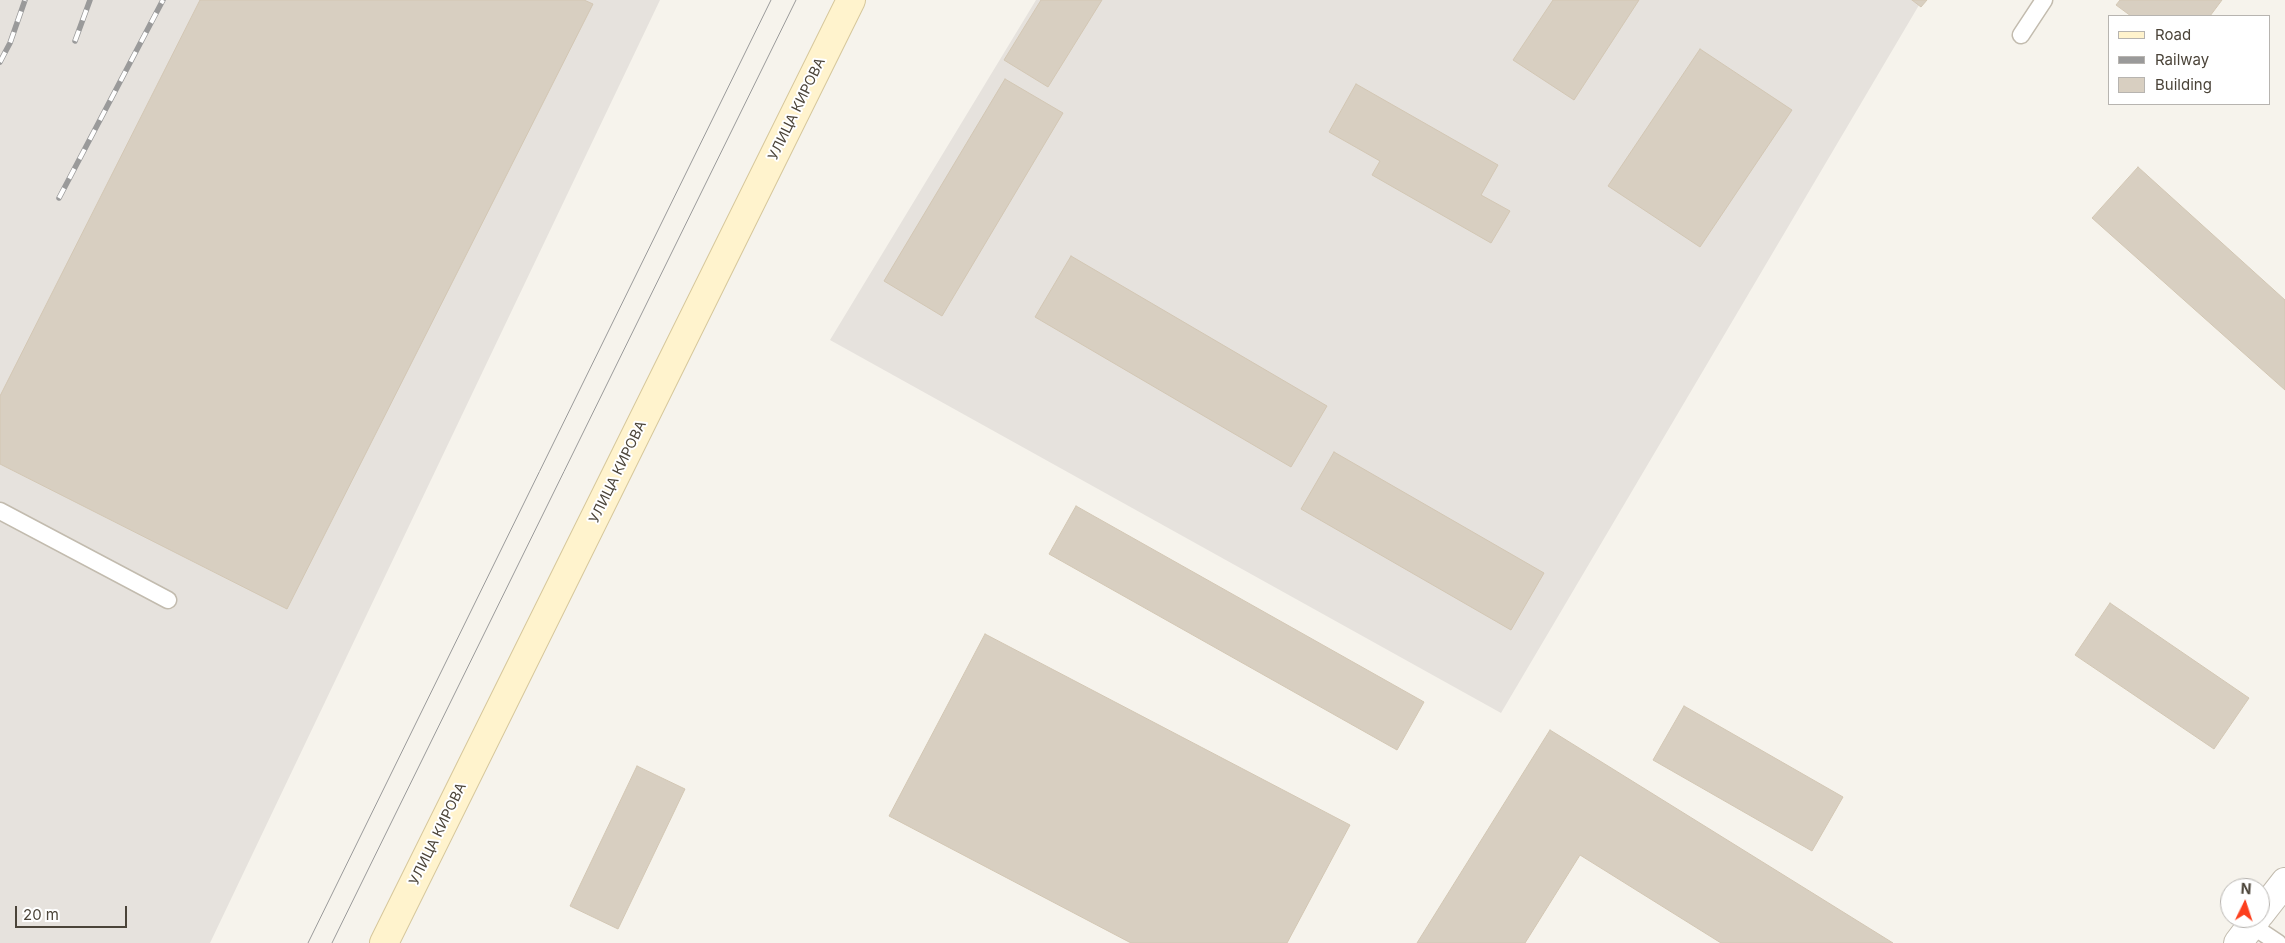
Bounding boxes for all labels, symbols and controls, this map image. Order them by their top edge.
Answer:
legend [2108,15,2270,105]
text: Road [2155,25,2191,44]
text: Railway [2155,50,2209,69]
street label: УЛИЦА КИРОВА [765,55,829,163]
text: Building [2155,75,2212,94]
street label: УЛИЦА КИРОВА [586,418,650,526]
street label: УЛИЦА КИРОВА [406,780,470,888]
north arrow [2220,878,2270,928]
text: N [2240,880,2252,897]
scale bar [18,896,130,928]
text: 20 m [23,905,59,924]

